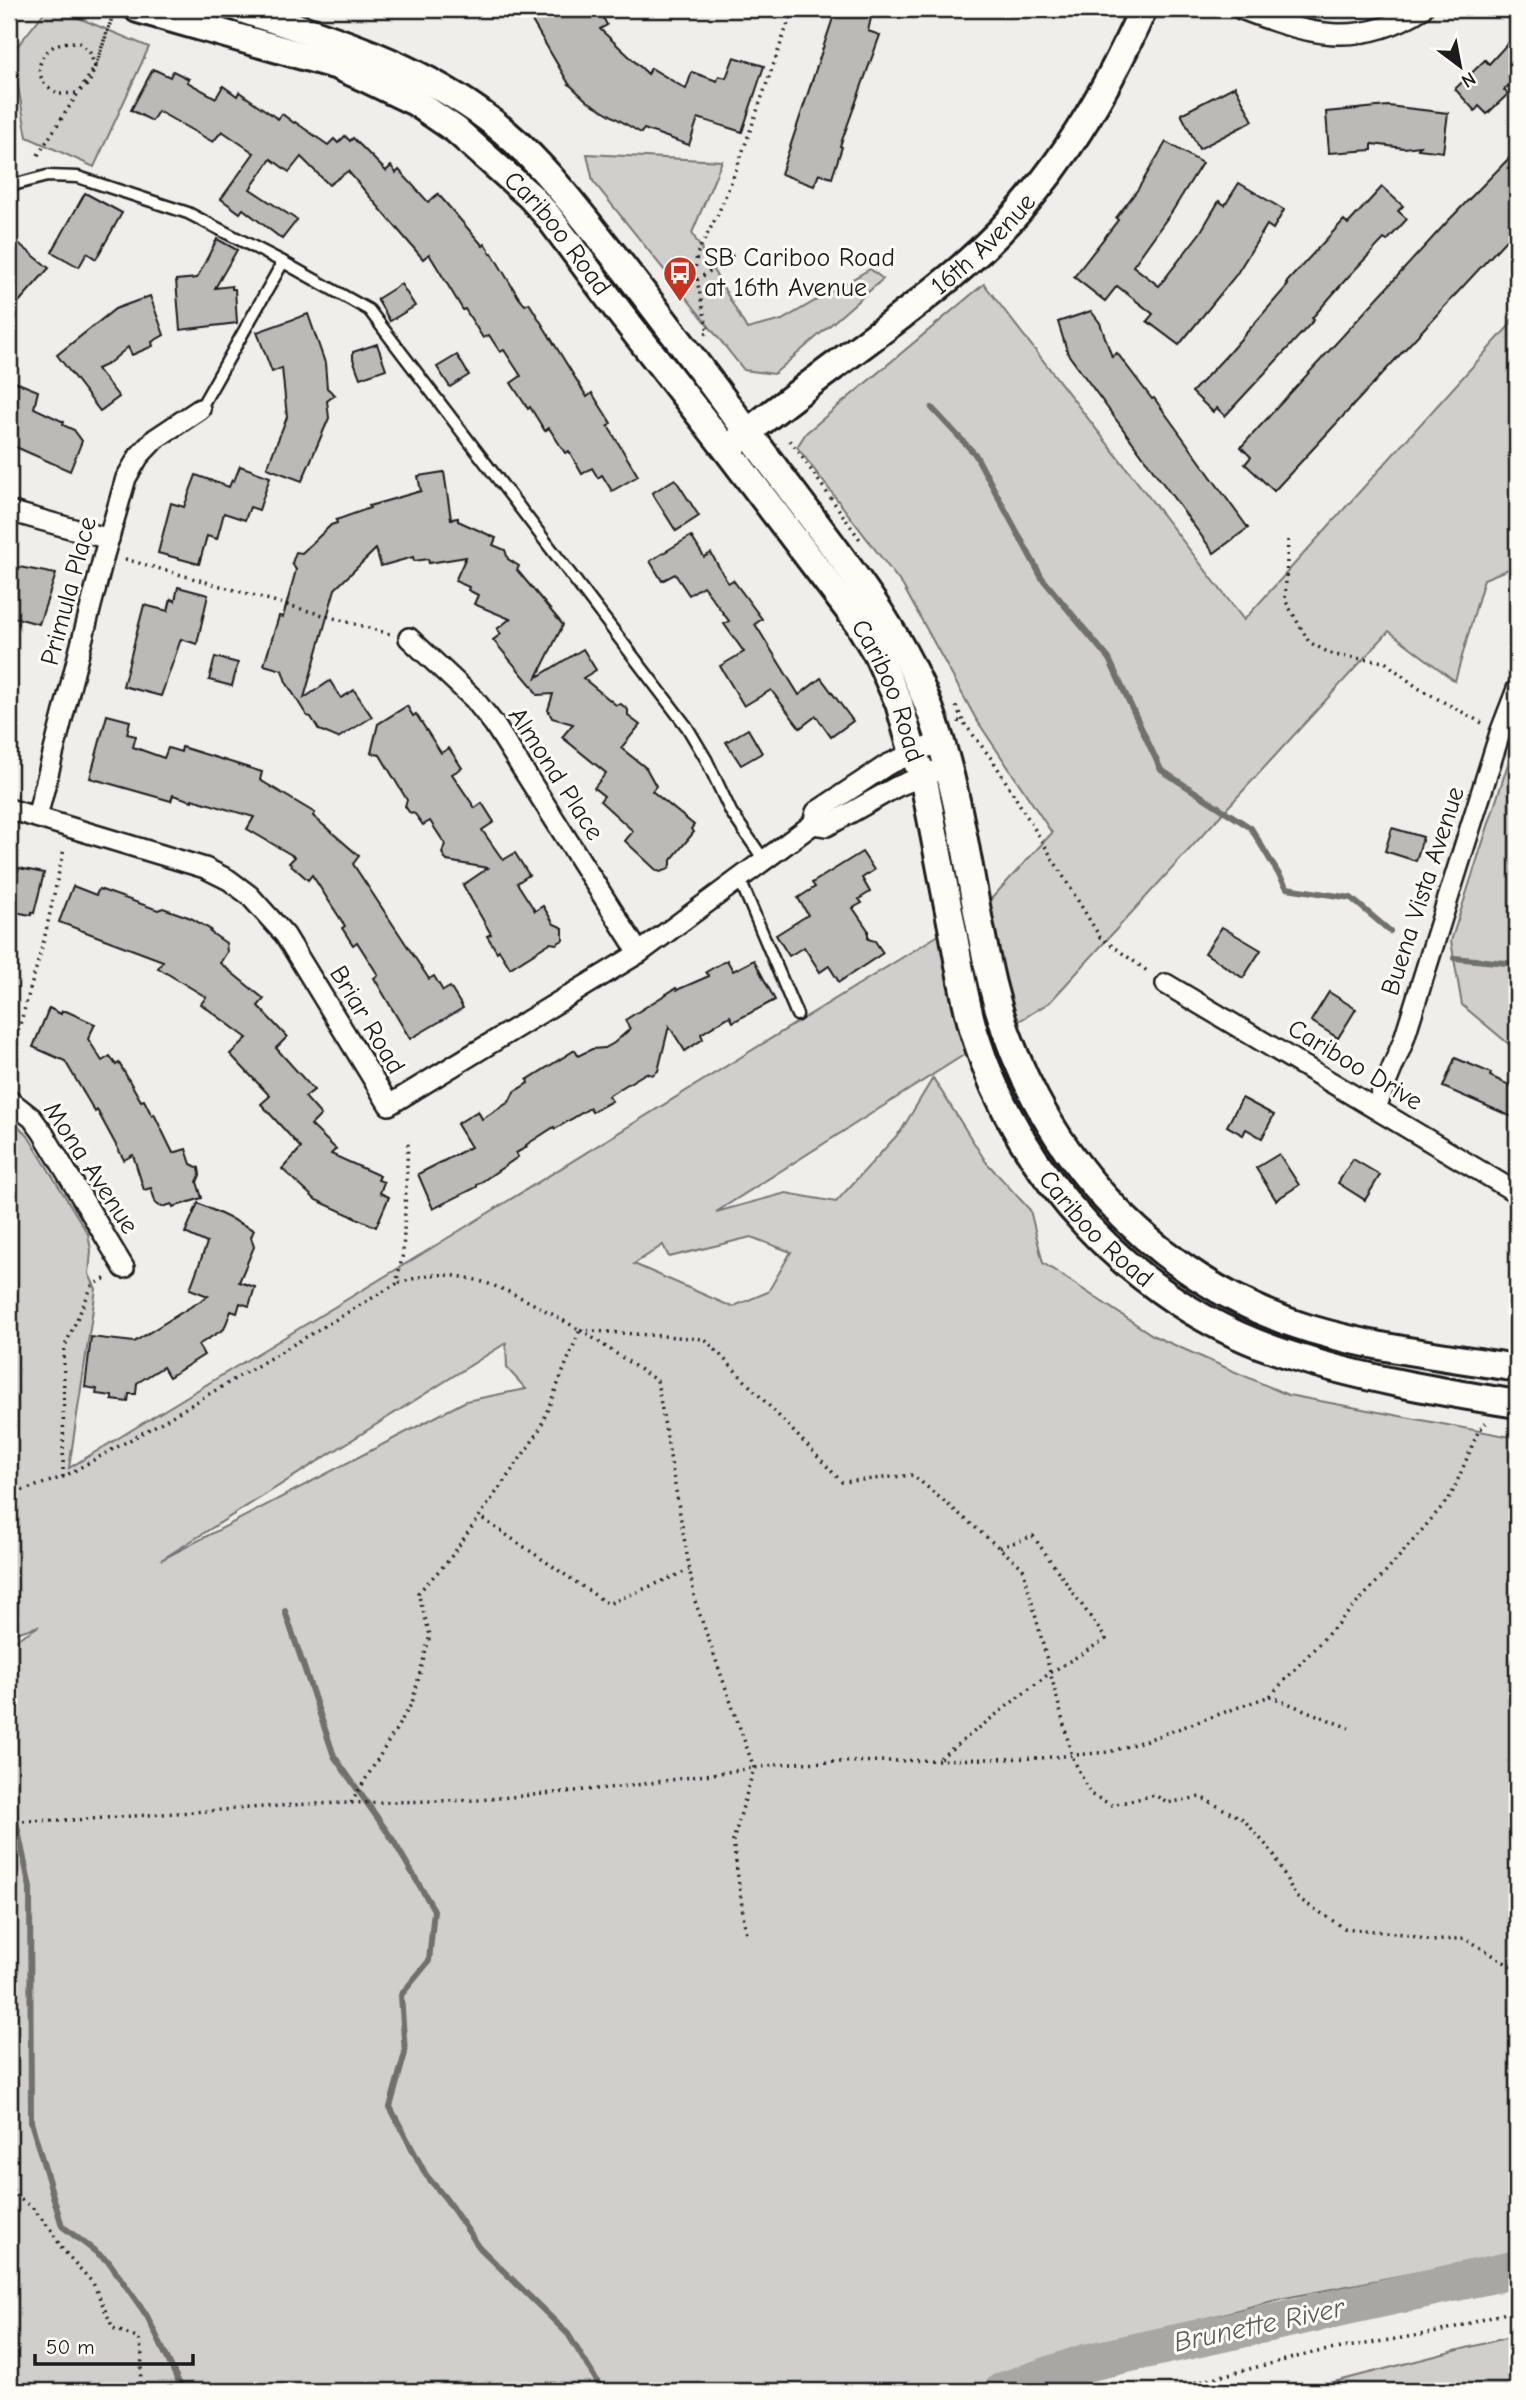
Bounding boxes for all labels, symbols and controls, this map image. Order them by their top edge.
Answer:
north arrow [1424,32,1494,102]
text: N [1457,67,1480,92]
street label: Cariboo Road [498,165,617,301]
street label: 16th Avenue [925,187,1042,301]
place label: SB Cariboo Road at 16th Avenue [704,243,895,303]
bus stop icon: SB Cariboo Road at 16th Avenue [661,254,699,303]
street label: Primula Place [35,513,103,669]
street label: Cariboo Road [845,614,930,767]
street label: Almond Place [502,702,610,846]
street label: Buena Vista Avenue [1375,783,1471,999]
street label: Briar Road [323,960,411,1080]
street label: Cariboo Drive [1282,1013,1428,1117]
street label: Mona Avenue [37,1096,145,1240]
street label: Cariboo Road [1032,1165,1159,1294]
water label: Brunette River [1171,2291,1349,2359]
scale bar [35,2323,192,2367]
text: 50 m [46,2335,95,2359]

